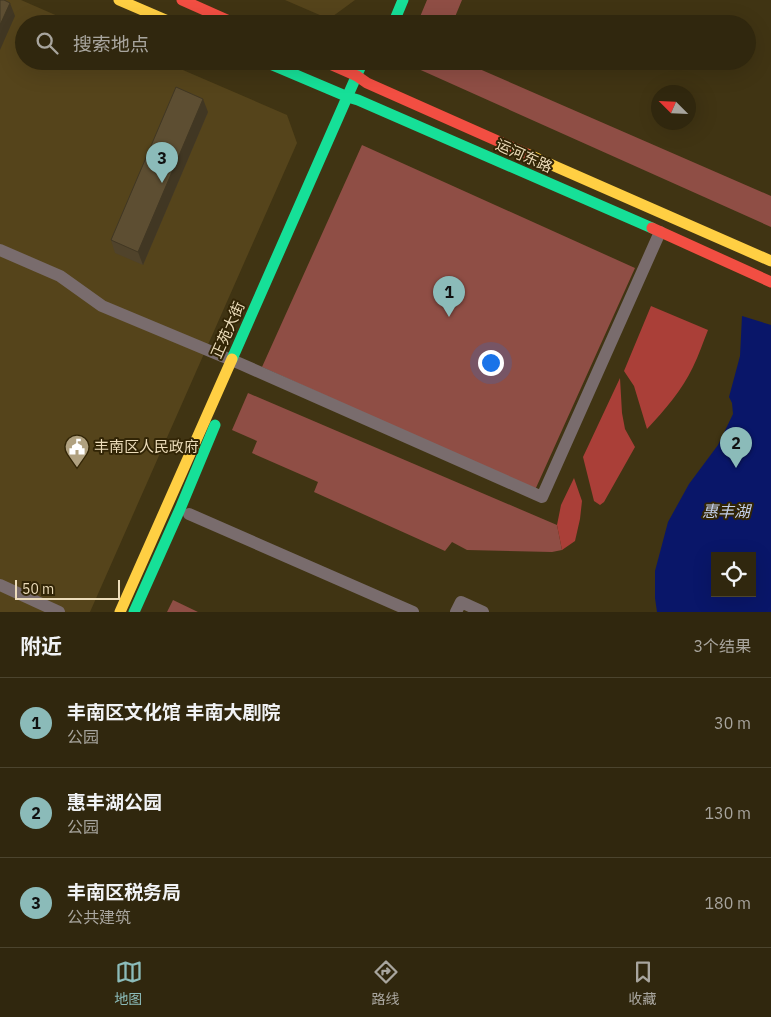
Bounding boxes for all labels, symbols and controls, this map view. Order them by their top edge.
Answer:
search box [15,15,756,70]
icon: search [33,29,61,57]
text: 搜索地点 [73,32,149,56]
north arrow [651,85,696,130]
street label: 运河东路 [493,135,555,176]
pin: 3 [146,142,178,183]
pin: 1 [433,276,465,317]
street label: 正苑大街 [207,299,248,361]
your location [478,350,504,376]
pin: 2 [720,427,752,468]
public building icon: 丰南区人民政府 [64,434,90,468]
place label: 丰南区人民政府 [94,437,199,456]
water label: 惠丰湖 [702,501,753,521]
map controls [711,552,756,597]
button: locate [711,552,756,597]
scale bar [15,577,120,600]
text: 50 m [22,580,54,598]
text: 附近 [20,632,62,660]
text: 3个结果 [693,636,751,656]
text: 丰南区文化馆 丰南大剧院 [67,700,281,724]
text: 1 [31,713,41,733]
text: 30 m [714,713,751,733]
text: 公园 [67,727,99,747]
text: 惠丰湖公园 [67,790,162,814]
text: 2 [31,803,41,823]
text: 130 m [704,803,751,823]
text: 公园 [67,817,99,837]
text: 丰南区税务局 [67,880,181,904]
text: 3 [31,893,41,913]
text: 180 m [704,893,751,913]
text: 公共建筑 [67,907,131,927]
tab: 地图 [115,958,143,1008]
tab: 路线 [372,958,400,1008]
tab: 收藏 [629,958,657,1008]

